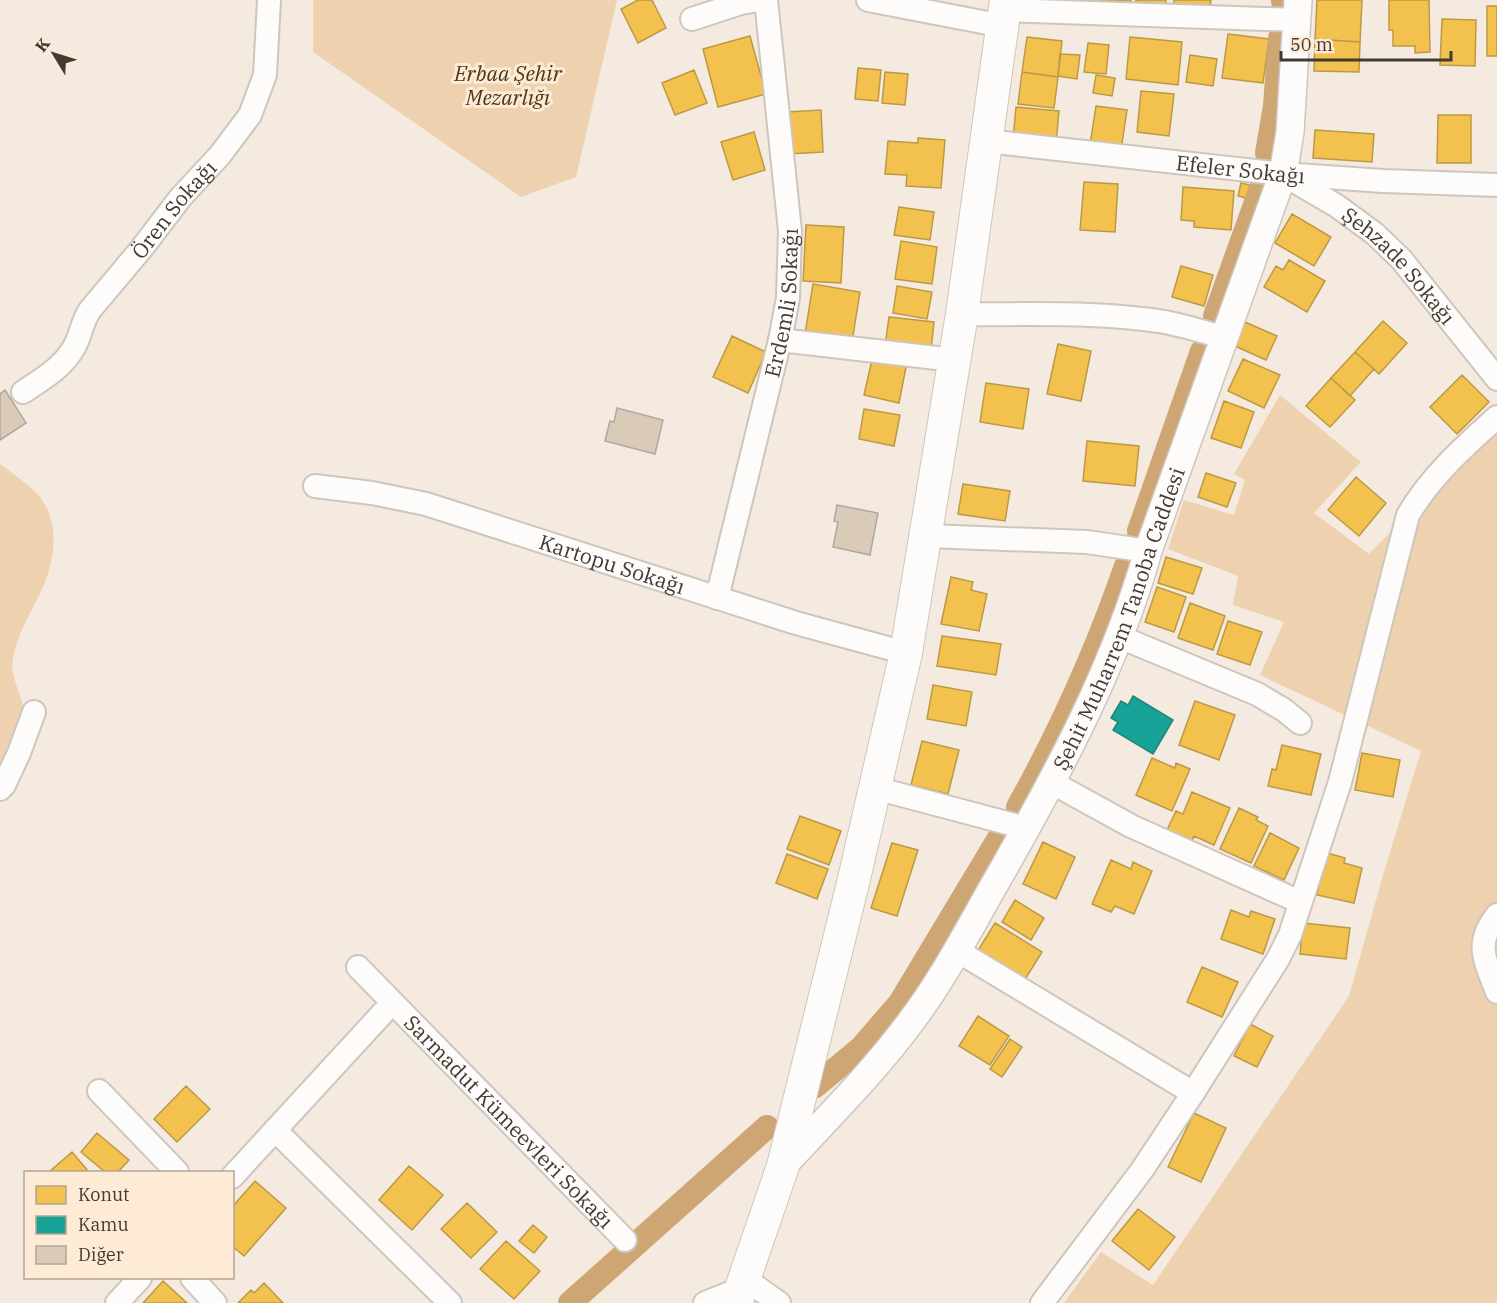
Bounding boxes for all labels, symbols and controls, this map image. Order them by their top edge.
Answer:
north arrow [24,24,84,84]
scale bar [1281,24,1450,62]
text: K [31,33,54,56]
text: 50 m [1290,33,1333,56]
park label: Erbaa Şehir Mezarlığı [453,59,563,111]
street label: Efeler Sokağı [1175,148,1306,189]
street label: Ören Sokağı [125,154,222,265]
street label: Şehzade Sokağı [1336,200,1462,330]
street label: Erdemli Sokağı [757,228,804,380]
street label: Şehit Muharrem Tanoba Caddesi [1046,463,1191,775]
street label: Kartopu Sokağı [536,527,688,600]
street label: Sarmadut Kümeevleri Sokağı [398,1009,620,1234]
legend [24,1171,234,1279]
text: Konut [78,1183,129,1206]
text: Kamu [78,1213,129,1236]
text: Diğer [78,1243,124,1266]

